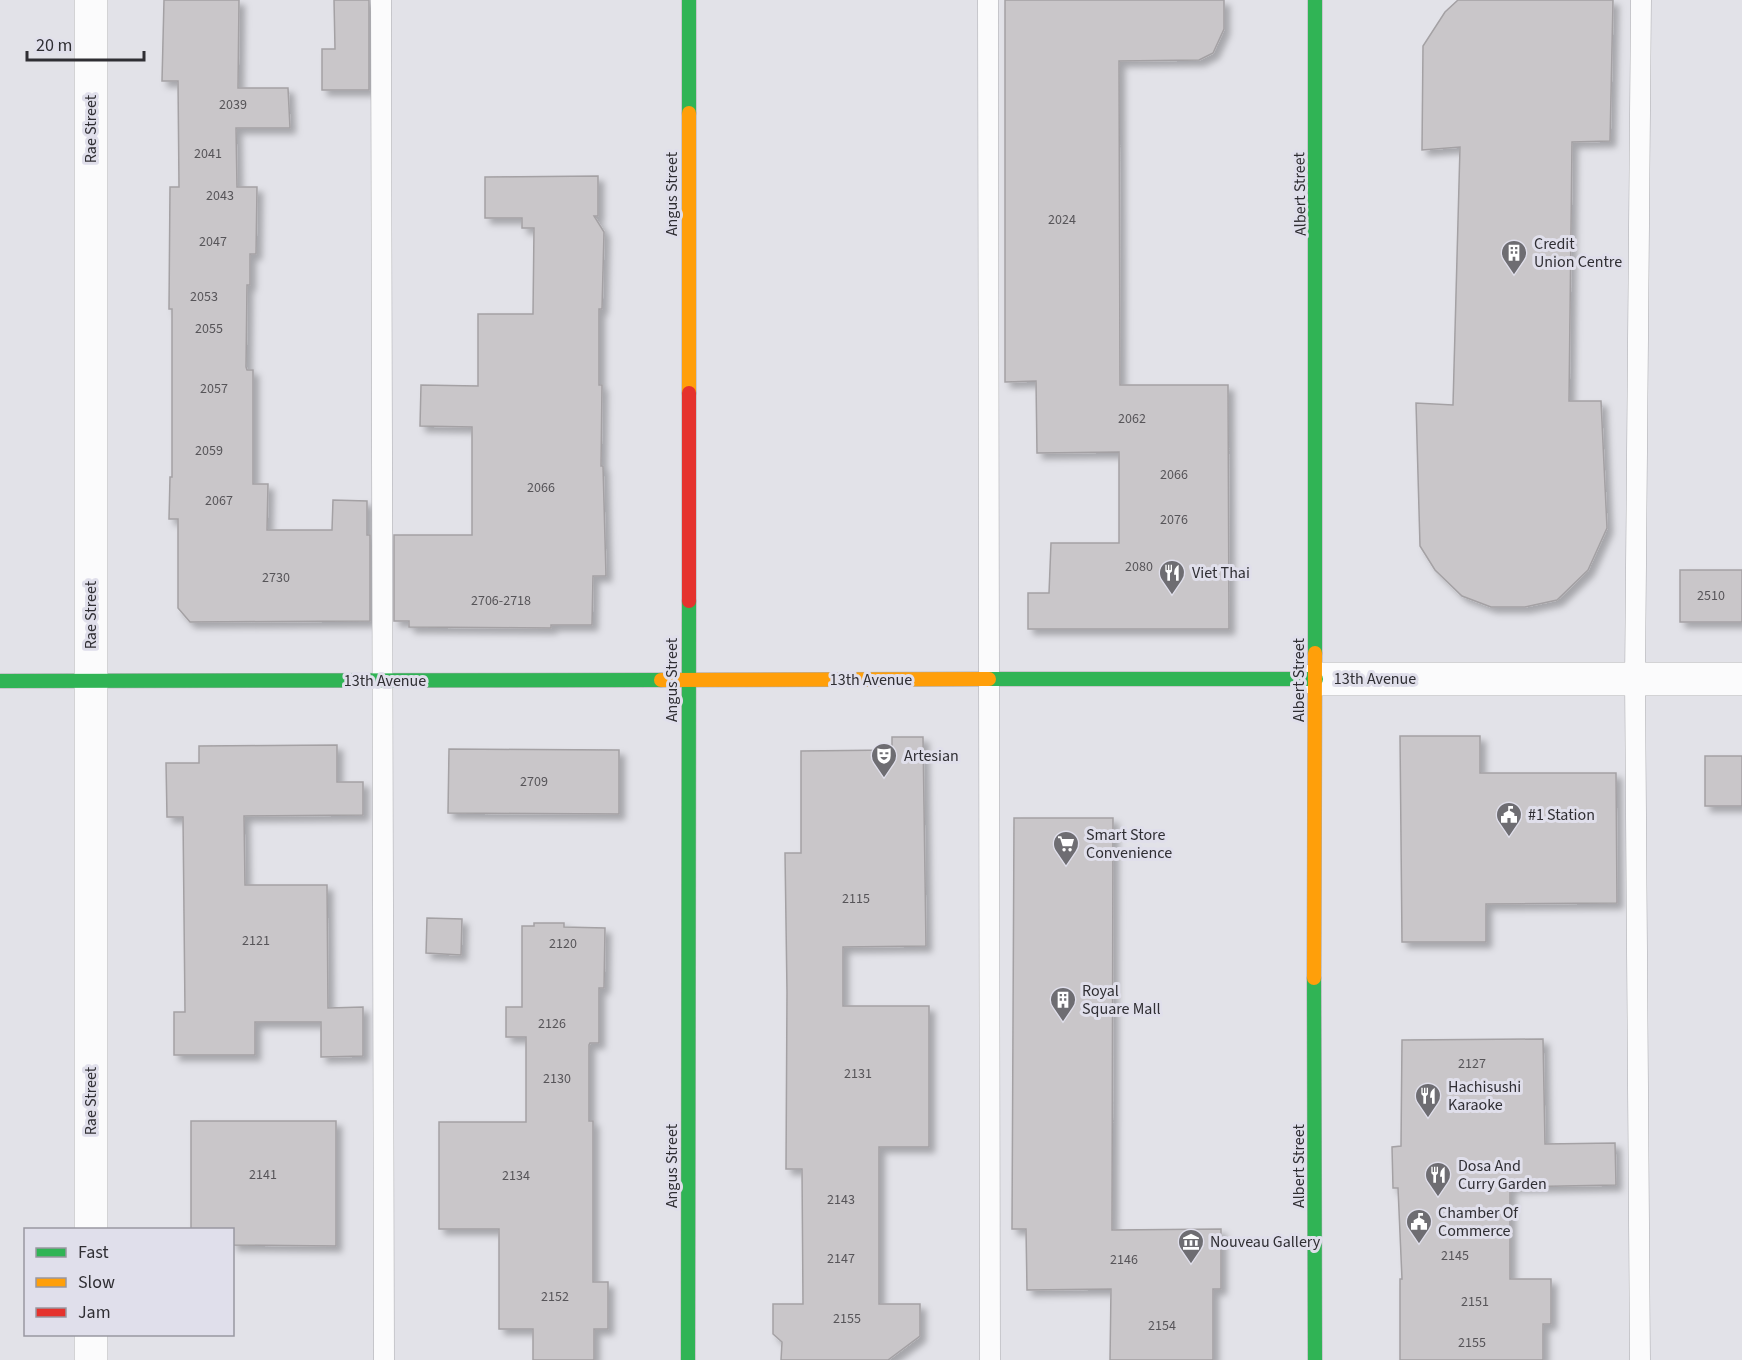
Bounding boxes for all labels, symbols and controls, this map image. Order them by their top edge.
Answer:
scale bar [27,24,144,62]
text: 20 m [36,33,72,58]
street label: Rae Street [80,94,102,163]
house number: 2039 [219,95,247,115]
house number: 2041 [194,144,222,164]
street label: Angus Street [661,151,683,236]
street label: Albert Street [1288,151,1312,236]
house number: 2043 [206,186,234,206]
house number: 2024 [1048,210,1076,230]
house number: 2047 [199,232,227,252]
place label: Credit Union Centre [1534,233,1622,273]
building icon: Credit Union Centre [1499,238,1529,276]
house number: 2053 [190,287,218,307]
house number: 2055 [195,319,223,339]
house number: 2057 [200,379,228,399]
house number: 2062 [1118,409,1146,429]
house number: 2059 [195,441,223,461]
house number: 2066 [1160,465,1188,485]
house number: 2066 [527,478,555,498]
house number: 2067 [205,491,233,511]
house number: 2076 [1160,510,1188,530]
house number: 2080 [1125,557,1153,577]
restaurant icon: Viet Thai [1157,558,1187,596]
place label: Viet Thai [1192,562,1250,584]
house number: 2730 [262,568,290,588]
street label: Rae Street [80,580,102,649]
house number: 2510 [1697,586,1725,606]
house number: 2706-2718 [471,591,531,611]
street label: Angus Street [661,637,683,722]
street label: Albert Street [1288,638,1310,722]
street label: 13th Avenue [1334,668,1416,690]
street label: 13th Avenue [830,669,912,691]
street label: 13th Avenue [344,670,426,692]
theatre icon: Artesian [869,741,899,779]
place label: Artesian [904,745,959,767]
house number: 2709 [520,772,548,792]
public building icon: #1 Station [1494,800,1524,838]
place label: #1 Station [1528,804,1595,826]
place label: Smart Store Convenience [1086,824,1172,864]
supermarket icon: Smart Store Convenience [1051,829,1081,867]
house number: 2115 [842,889,870,909]
house number: 2121 [242,931,270,951]
house number: 2120 [549,934,577,954]
place label: Royal Square Mall [1082,980,1161,1020]
building icon: Royal Square Mall [1048,985,1078,1023]
house number: 2126 [538,1014,566,1034]
house number: 2127 [1458,1054,1486,1074]
house number: 2131 [844,1064,872,1084]
street label: Rae Street [80,1066,102,1135]
house number: 2130 [543,1069,571,1089]
place label: Hachisushi Karaoke [1448,1076,1521,1116]
restaurant icon: Hachisushi Karaoke [1413,1081,1443,1119]
street label: Angus Street [661,1123,683,1208]
street label: Albert Street [1288,1124,1310,1208]
place label: Dosa And Curry Garden [1458,1155,1547,1195]
restaurant icon: Dosa And Curry Garden [1423,1160,1453,1198]
house number: 2141 [249,1165,277,1185]
house number: 2134 [502,1166,530,1186]
house number: 2143 [827,1190,855,1210]
place label: Chamber Of Commerce [1438,1202,1519,1242]
public building icon: Chamber Of Commerce [1404,1207,1434,1245]
museum icon: Nouveau Gallery [1176,1227,1206,1265]
legend [24,1228,234,1336]
place label: Nouveau Gallery [1210,1231,1321,1253]
text: Fast [78,1240,109,1265]
house number: 2145 [1441,1246,1469,1266]
house number: 2147 [827,1249,855,1269]
house number: 2146 [1110,1250,1138,1270]
text: Slow [78,1270,115,1295]
house number: 2152 [541,1287,569,1307]
house number: 2151 [1461,1292,1489,1312]
text: Jam [78,1300,111,1325]
house number: 2155 [833,1309,861,1329]
house number: 2154 [1148,1316,1176,1336]
house number: 2155 [1458,1333,1486,1353]

